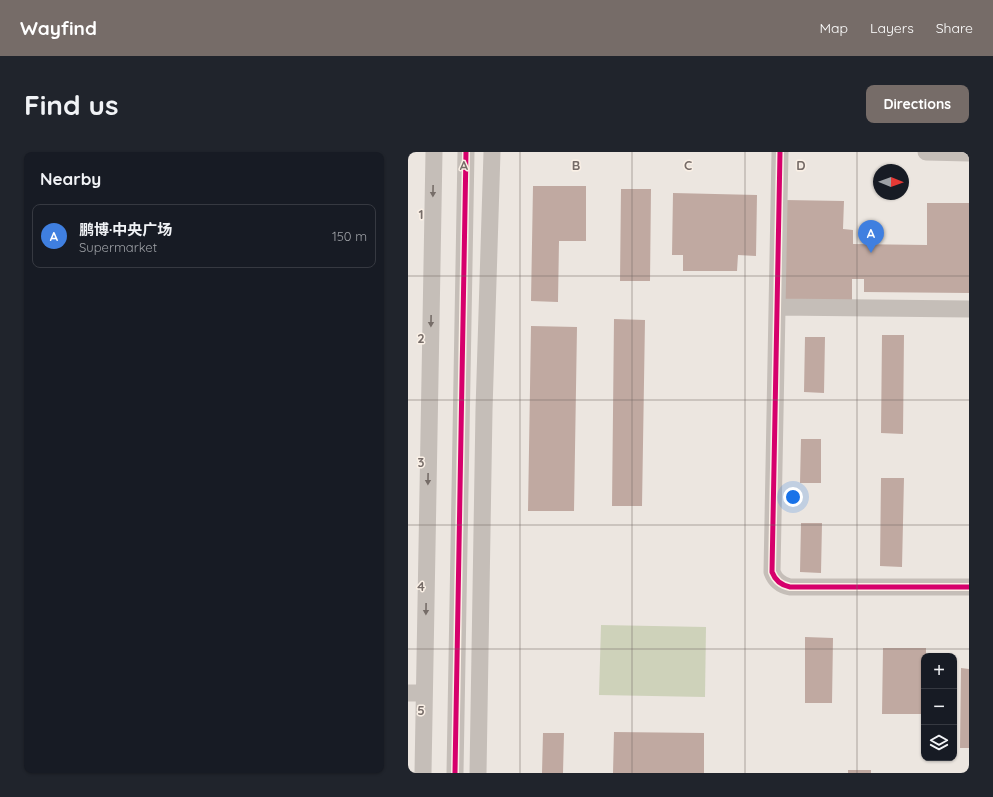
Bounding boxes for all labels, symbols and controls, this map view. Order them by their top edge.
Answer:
text: Wayfind [20,16,97,40]
text: Map [819,19,848,37]
text: Layers [870,19,914,37]
text: Share [936,19,973,37]
button: Directions [866,85,969,123]
text: Find us [24,87,118,122]
text: A [460,157,469,173]
text: B [572,157,580,173]
text: C [684,157,692,173]
text: D [796,157,806,173]
north arrow [873,164,909,200]
text: Nearby [40,168,101,189]
one-way arrow [430,185,436,198]
text: 1 [418,206,424,222]
text: 鹏博·中央广场 [79,220,172,239]
pin: A [858,220,884,253]
text: A [50,228,58,244]
text: 150 m [332,228,367,244]
text: Supermarket [79,239,157,255]
one-way arrow [428,315,434,328]
text: 2 [417,330,425,346]
text: 3 [418,454,425,470]
one-way arrow [425,473,431,486]
your location [783,487,803,507]
text: 4 [417,578,425,594]
one-way arrow [423,603,429,616]
map controls [921,653,957,761]
button: + [921,653,957,689]
button: − [921,689,957,725]
text: 5 [417,702,425,718]
button: layers [921,725,957,761]

